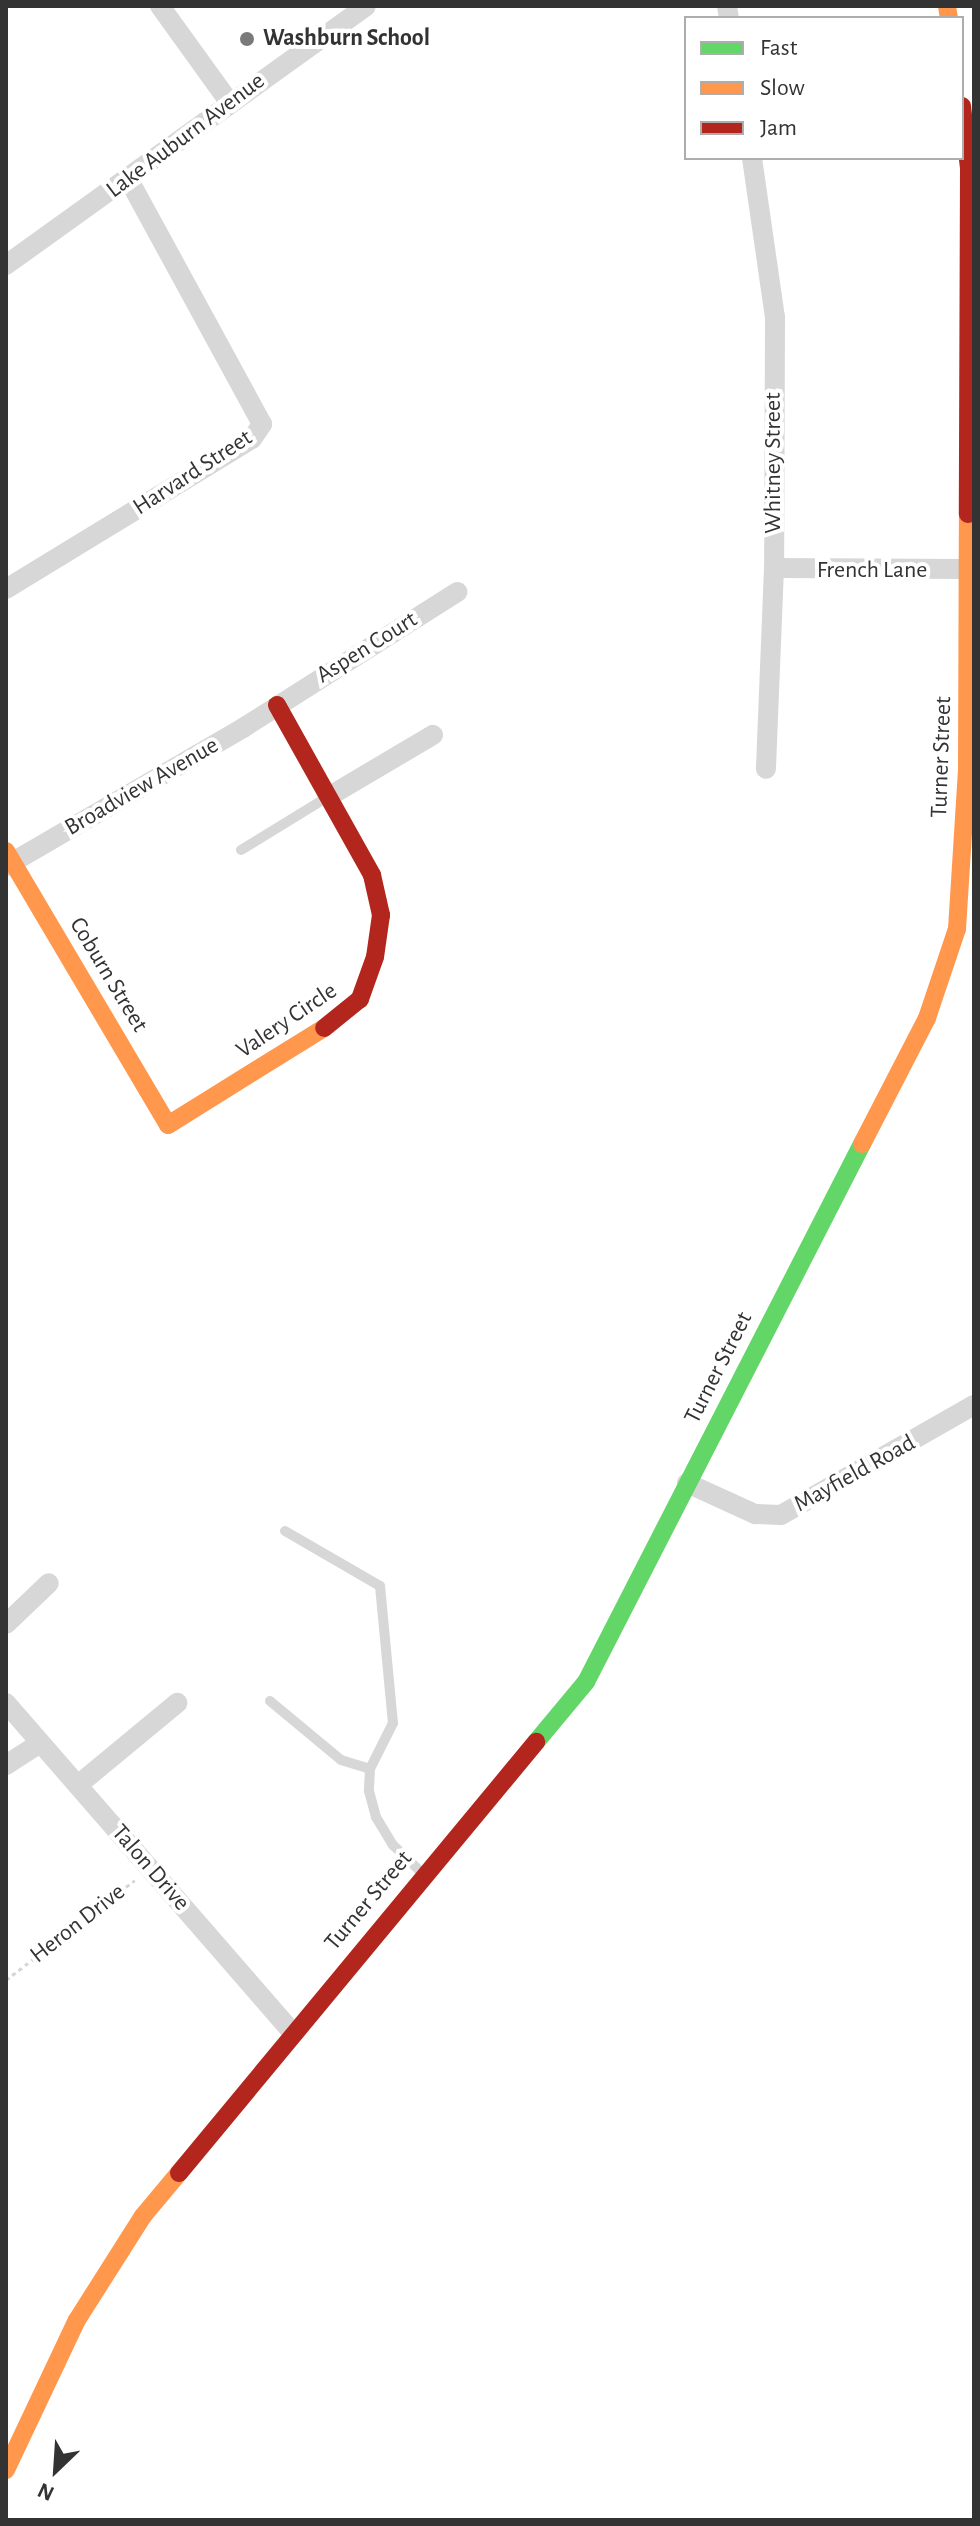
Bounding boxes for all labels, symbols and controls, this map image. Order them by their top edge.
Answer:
legend [684,16,964,160]
place label: Washburn School [263,25,430,53]
marker: Washburn School [238,30,256,48]
text: Fast [760,36,797,60]
street label: Lake Auburn Avenue [101,67,271,205]
text: Slow [760,76,805,100]
text: Jam [760,116,797,140]
street label: Whitney Street [760,392,788,534]
street label: Harvard Street [128,424,258,522]
street label: French Lane [817,557,927,585]
street label: Aspen Court [311,606,423,690]
street label: Turner Street [925,696,959,818]
street label: Broadview Avenue [60,731,224,843]
street label: Coburn Street [63,912,153,1038]
street label: Valery Circle [231,977,343,1065]
street label: Turner Street [679,1307,759,1429]
street label: Mayfield Road [789,1429,921,1519]
street label: Talon Drive [105,1819,195,1917]
street label: Turner Street [319,1845,419,1957]
street label: Heron Drive [25,1878,131,1970]
north arrow [16,2430,96,2510]
text: N [34,2479,57,2505]

